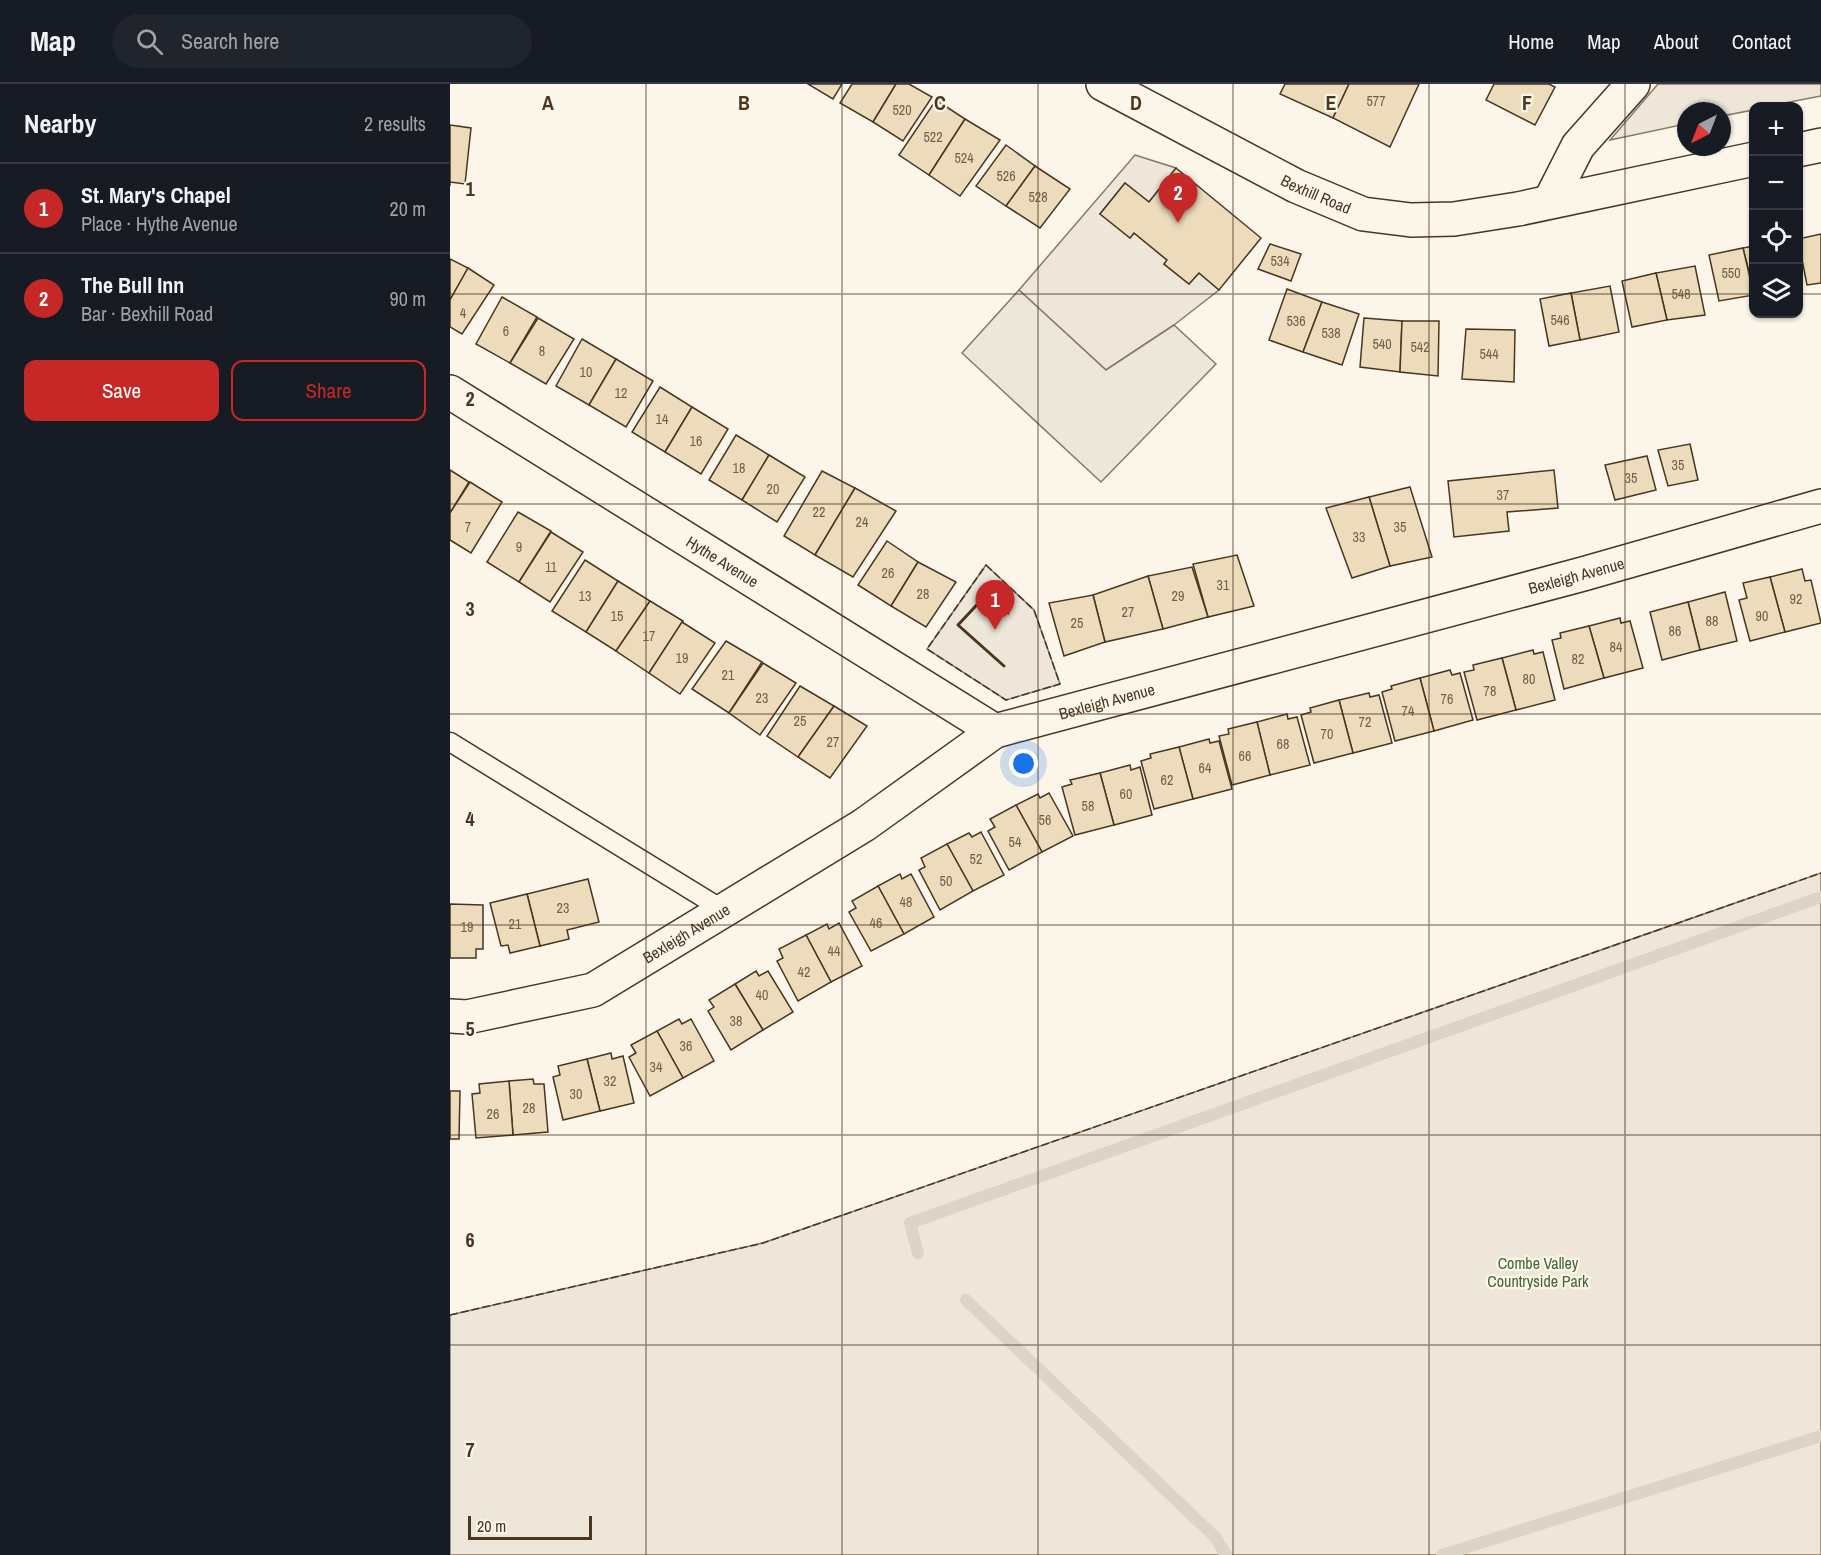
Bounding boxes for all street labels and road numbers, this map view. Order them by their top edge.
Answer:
street label: Bexhill Road [1277,169,1355,219]
street label: Hythe Avenue [682,531,763,592]
street label: Bexleigh Avenue [1526,552,1627,599]
street label: Bexleigh Avenue [1056,678,1157,724]
street label: Bexleigh Avenue [638,898,734,968]

